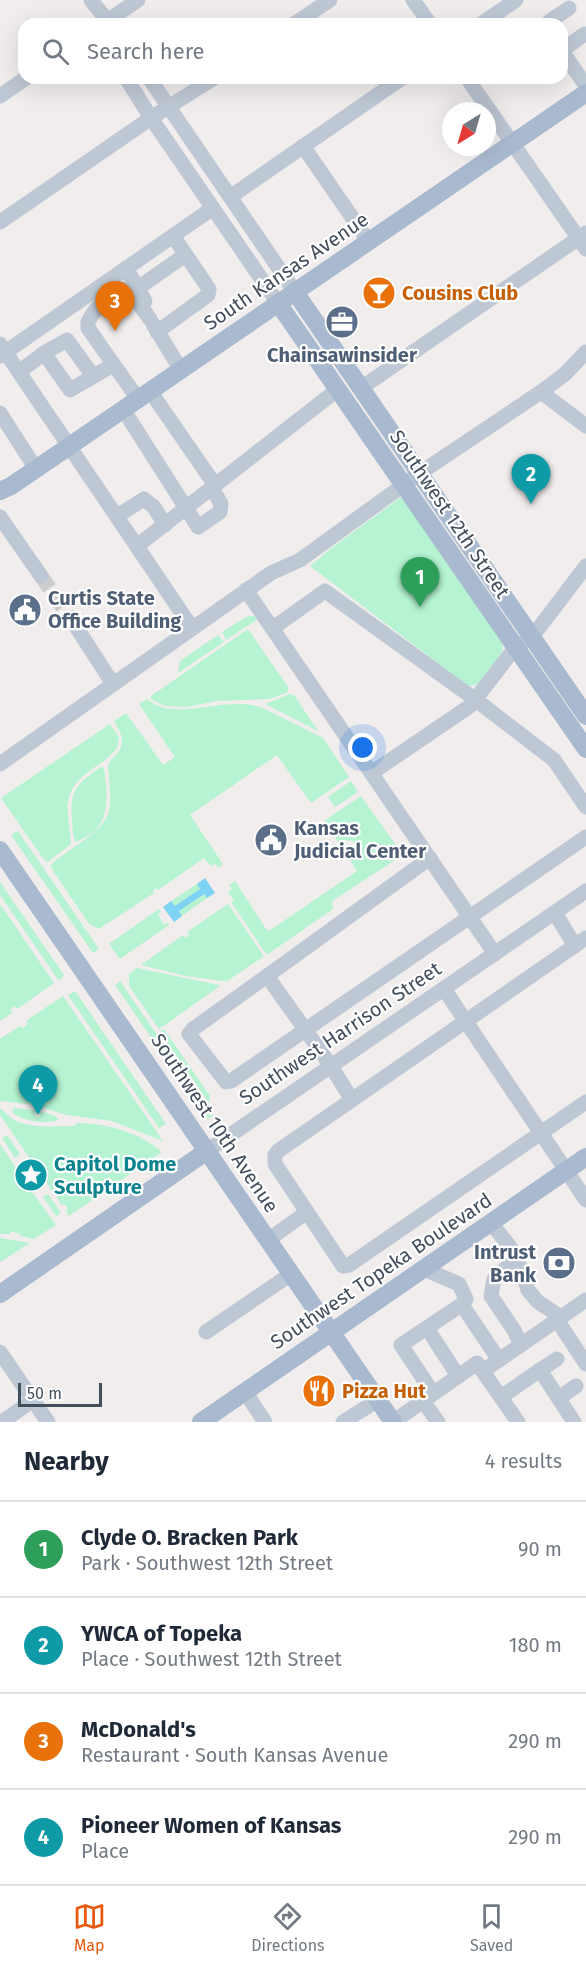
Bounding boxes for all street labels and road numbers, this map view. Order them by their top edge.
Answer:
street label: South Kansas Avenue [199,207,373,335]
street label: Southwest 12th Street [385,425,515,603]
street label: Southwest Harrison Street [235,956,446,1110]
street label: Southwest 10th Avenue [146,1029,284,1217]
street label: Southwest Topeka Boulevard [266,1188,496,1354]

